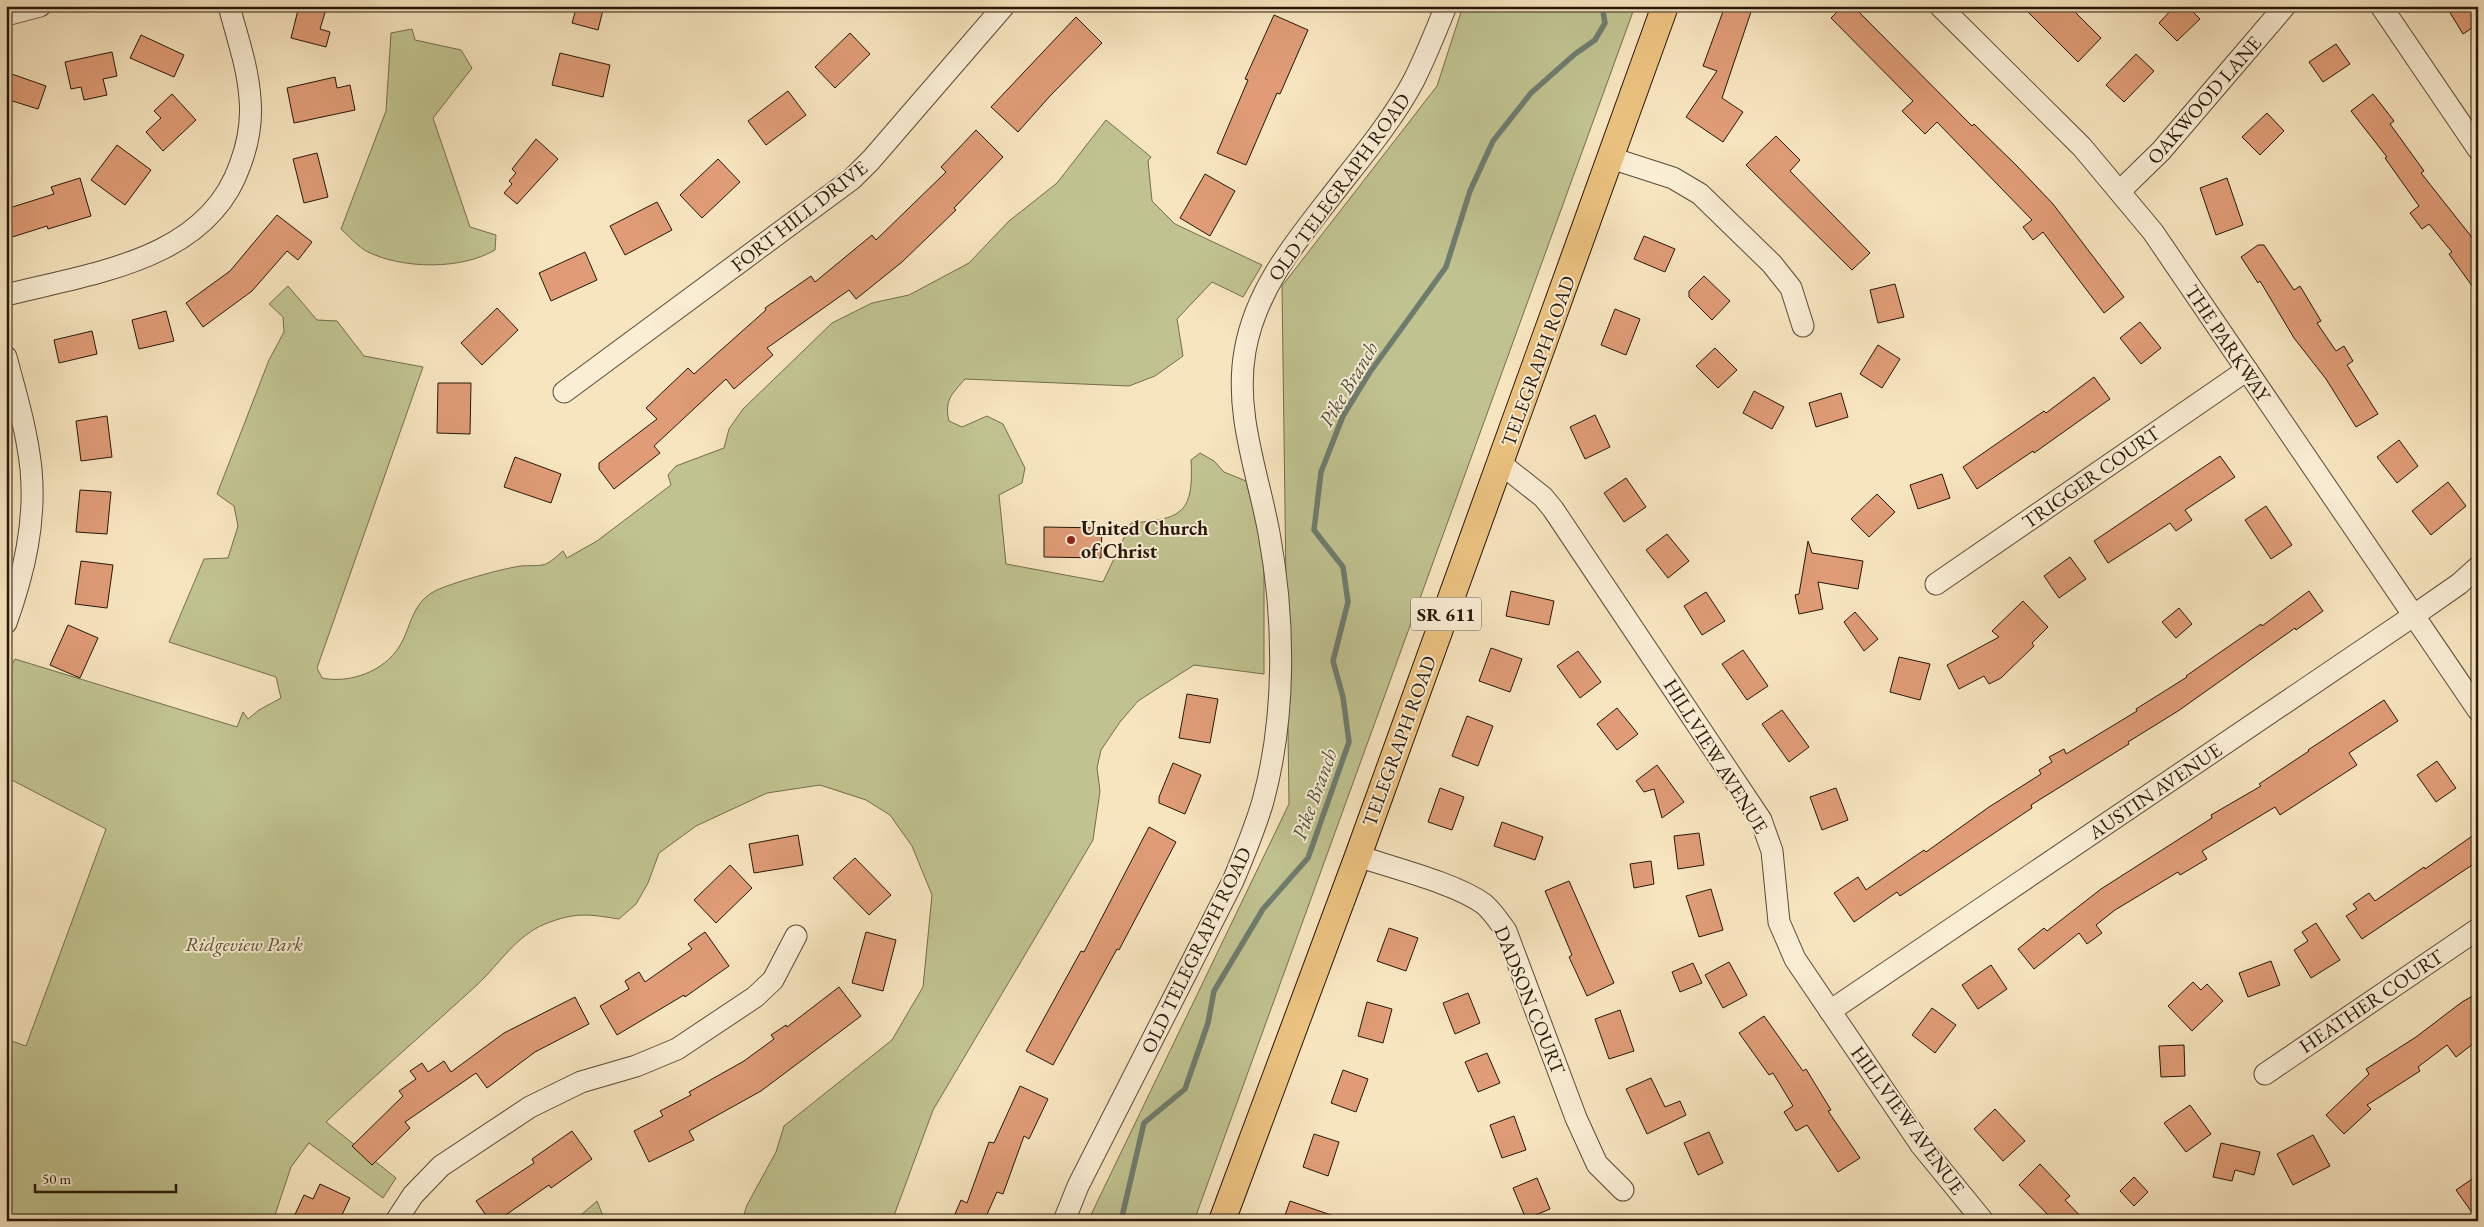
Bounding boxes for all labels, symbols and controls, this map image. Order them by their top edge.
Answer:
street label: OAKWOOD LANE [2141,30,2267,170]
street label: OLD TELEGRAPH ROAD [1262,88,1416,286]
street label: FORT HILL DRIVE [725,155,873,277]
street label: TELEGRAPH ROAD [1495,272,1581,450]
street label: THE PARKWAY [2179,280,2277,408]
water label: Pike Branch [1312,336,1384,432]
street label: TRIGGER COURT [2017,419,2166,534]
place label: United Church of Christ [1081,515,1208,564]
marker: United Church of Christ [1065,534,1077,546]
road number: SR 611 [1411,598,1481,630]
street label: TELEGRAPH ROAD [1356,652,1442,830]
street label: HILLVIEW AVENUE [1658,674,1774,838]
street label: AUSTIN AVENUE [2082,737,2227,846]
water label: Pike Branch [1285,745,1343,843]
street label: OLD TELEGRAPH ROAD [1135,843,1257,1057]
street label: DADSON COURT [1488,922,1572,1079]
park label: Ridgeview Park [185,931,303,957]
street label: HEATHER COURT [2294,943,2449,1059]
street label: HILLVIEW AVENUE [1845,1040,1971,1200]
scale bar [35,1162,176,1194]
text: 50 m [42,1169,71,1188]

